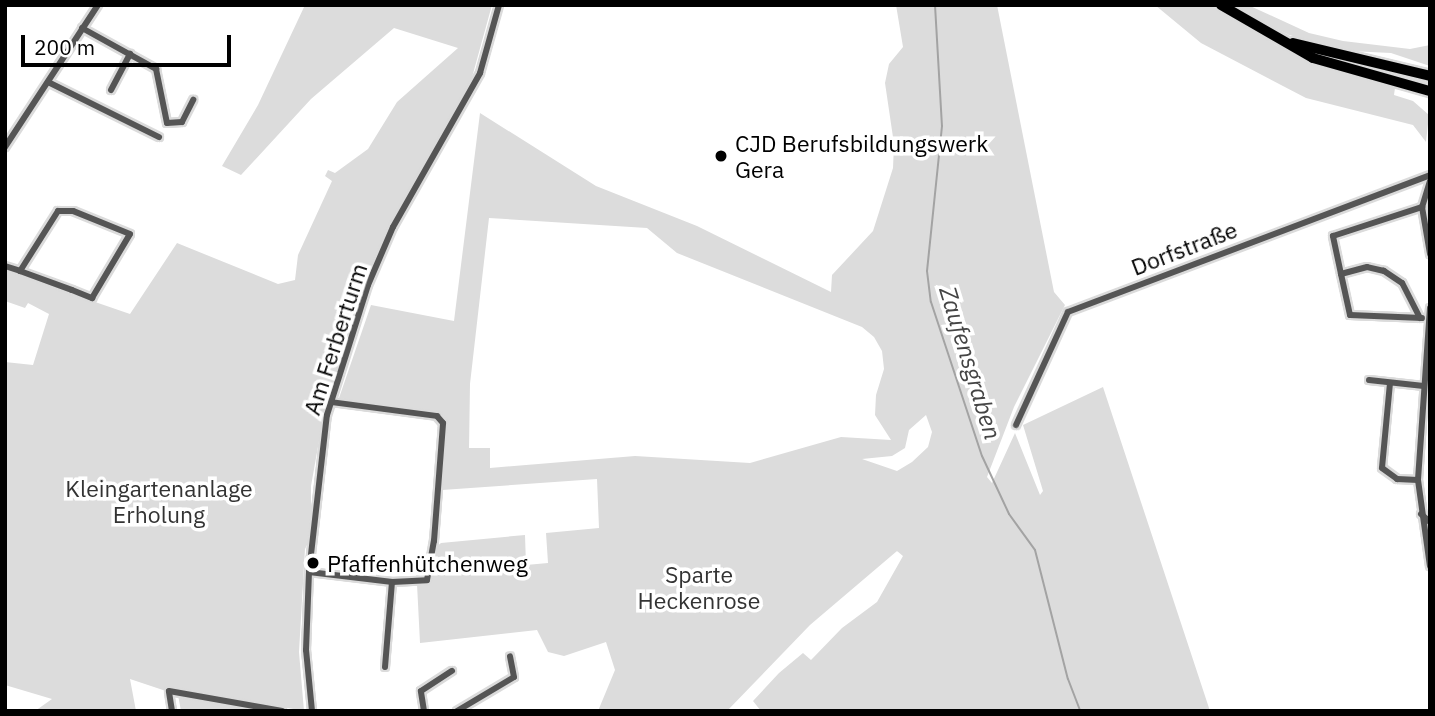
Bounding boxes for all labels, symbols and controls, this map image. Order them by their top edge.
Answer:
scale bar [24,21,234,65]
text: 200 m [34,33,95,61]
place label: CJD Berufsbildungswerk Gera [735,129,988,183]
marker: CJD Berufsbildungswerk Gera [713,148,729,164]
street label: Dorfstraße [1127,215,1241,281]
street label: Am Ferberturm [298,260,372,418]
water label: Zaufensgraben [933,283,1007,443]
park label: Kleingartenanlage Erholung [65,474,253,528]
place label: Pfaffenhütchenweg [327,549,528,577]
marker: Pfaffenhütchenweg [305,555,321,571]
park label: Sparte Heckenrose [638,560,760,614]

